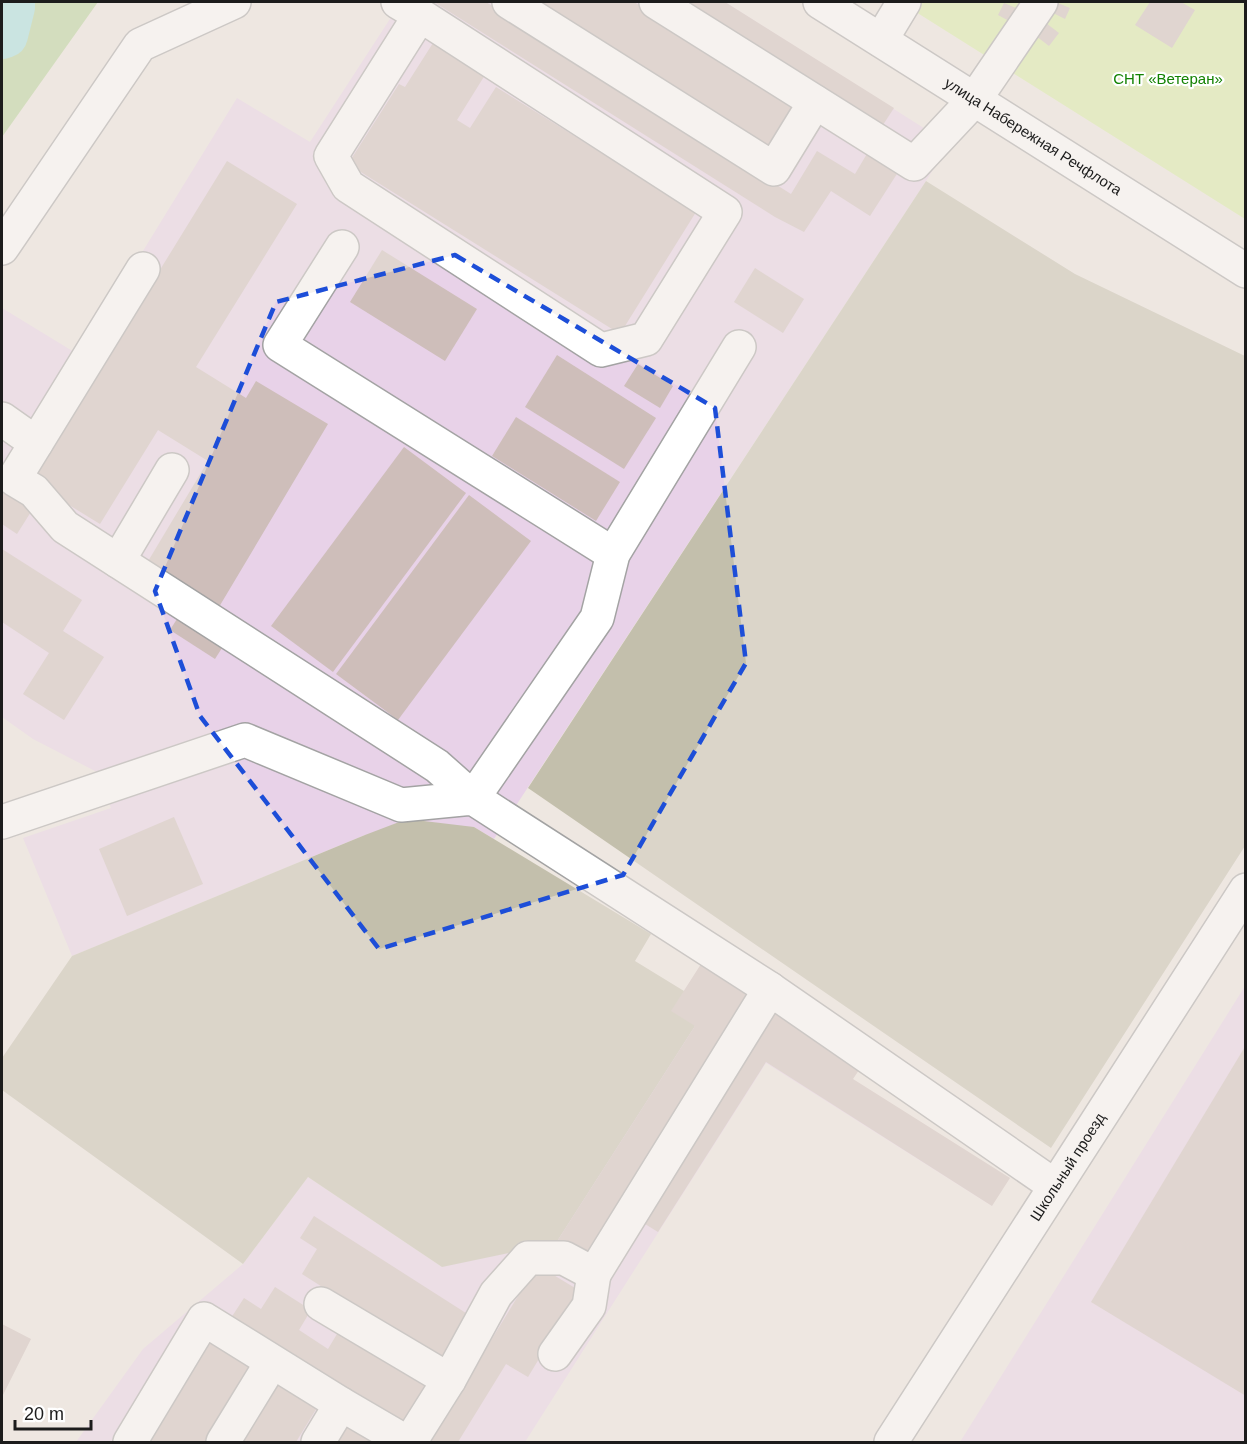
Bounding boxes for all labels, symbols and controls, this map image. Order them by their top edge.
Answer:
park label: СНТ «Ветеран» [1113,70,1223,87]
street label: улица Набережная Речфлота [942,74,1126,199]
street label: Школьный проезд [1027,1109,1109,1224]
scale bar [15,1393,92,1431]
text: 20 m [24,1404,64,1424]

